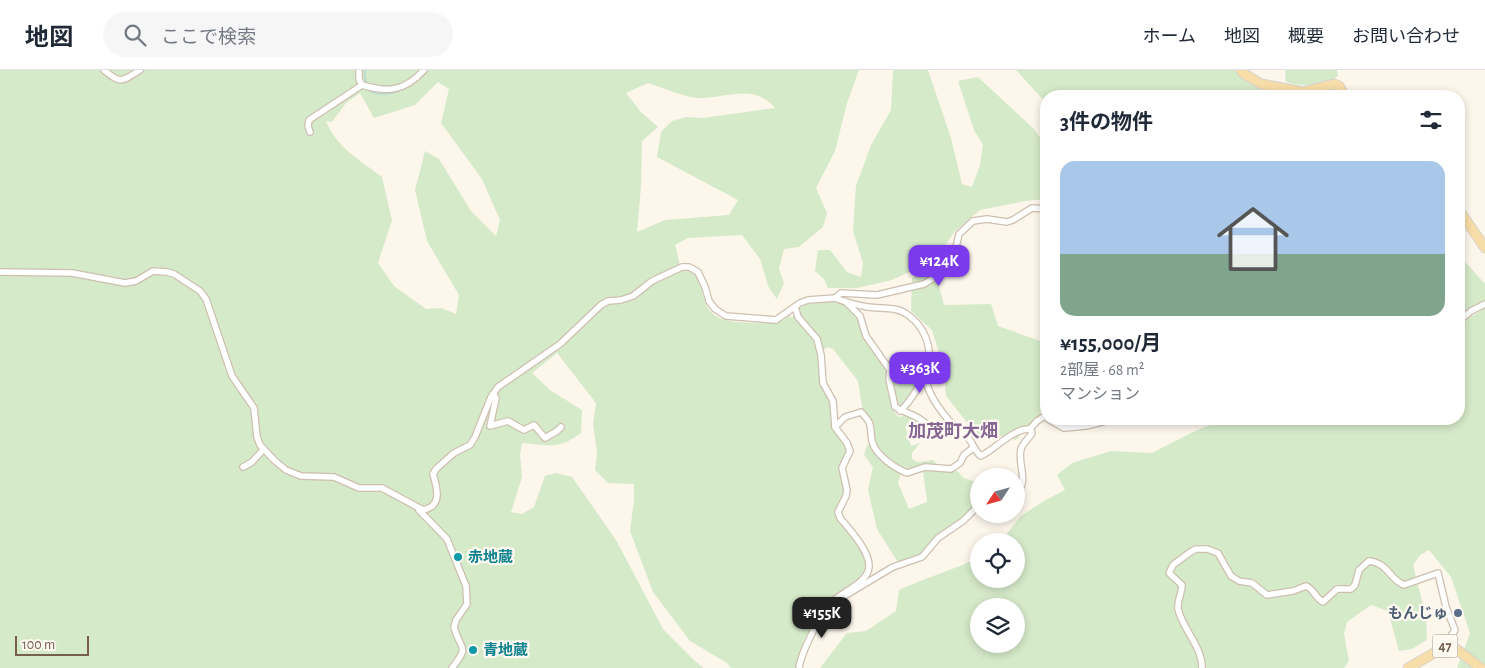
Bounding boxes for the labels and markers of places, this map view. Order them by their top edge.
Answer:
pin: ¥124K [904,244,974,287]
pin: ¥363K [885,352,955,394]
place label: 赤地蔵 [468,549,513,565]
marker: 赤地蔵 [452,551,464,563]
pin: ¥155K [787,596,857,639]
place label: もんじゅ [1388,605,1448,621]
marker: もんじゅ [1452,607,1464,619]
place label: 青地蔵 [483,642,528,658]
marker: 青地蔵 [467,644,479,656]

